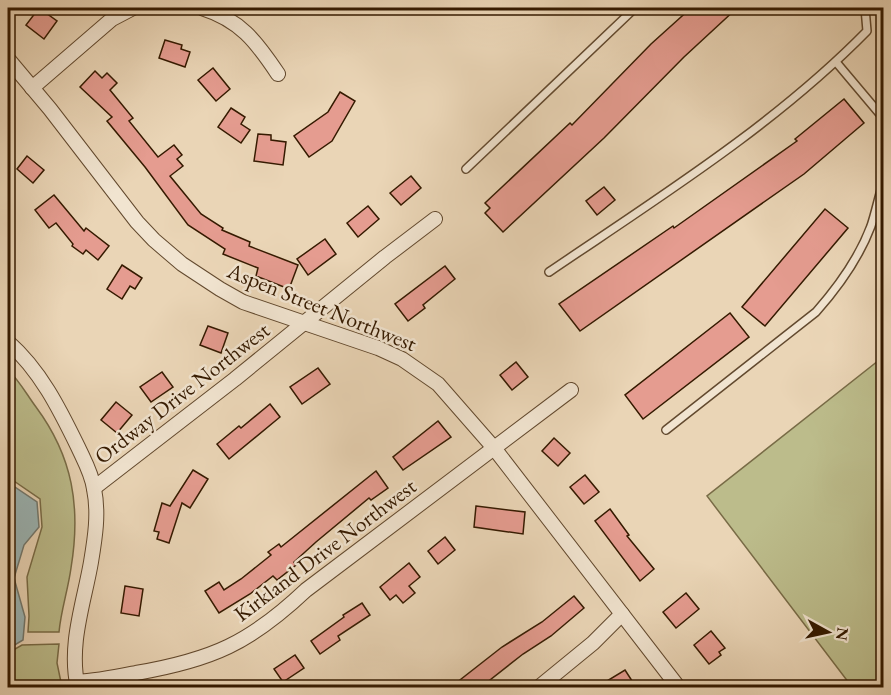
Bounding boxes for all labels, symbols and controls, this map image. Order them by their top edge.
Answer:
street label: Aspen Street Northwest [222,255,421,358]
street label: Ordway Drive Northwest [89,316,275,470]
street label: Kirkland Drive Northwest [228,472,422,628]
north arrow [798,602,858,662]
text: N [831,626,854,642]

